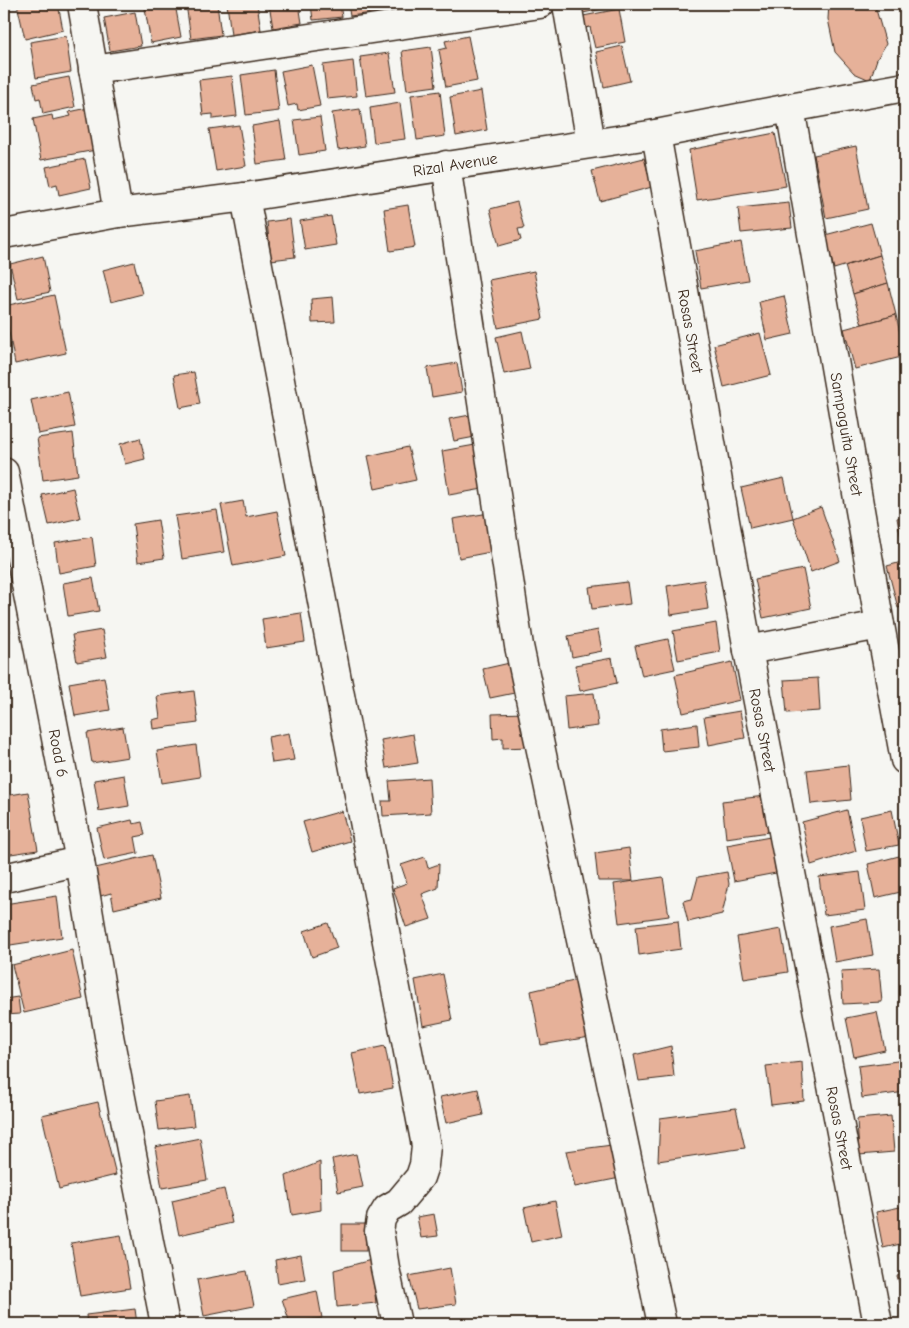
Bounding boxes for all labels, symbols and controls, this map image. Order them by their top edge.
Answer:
street label: Rizal Avenue [411,149,499,181]
street label: Rosas Street [674,288,706,375]
street label: Sampaguita Street [826,371,866,498]
street label: Rosas Street [745,687,779,774]
street label: Road 6 [45,728,71,779]
street label: Rosas Street [822,1085,856,1172]

